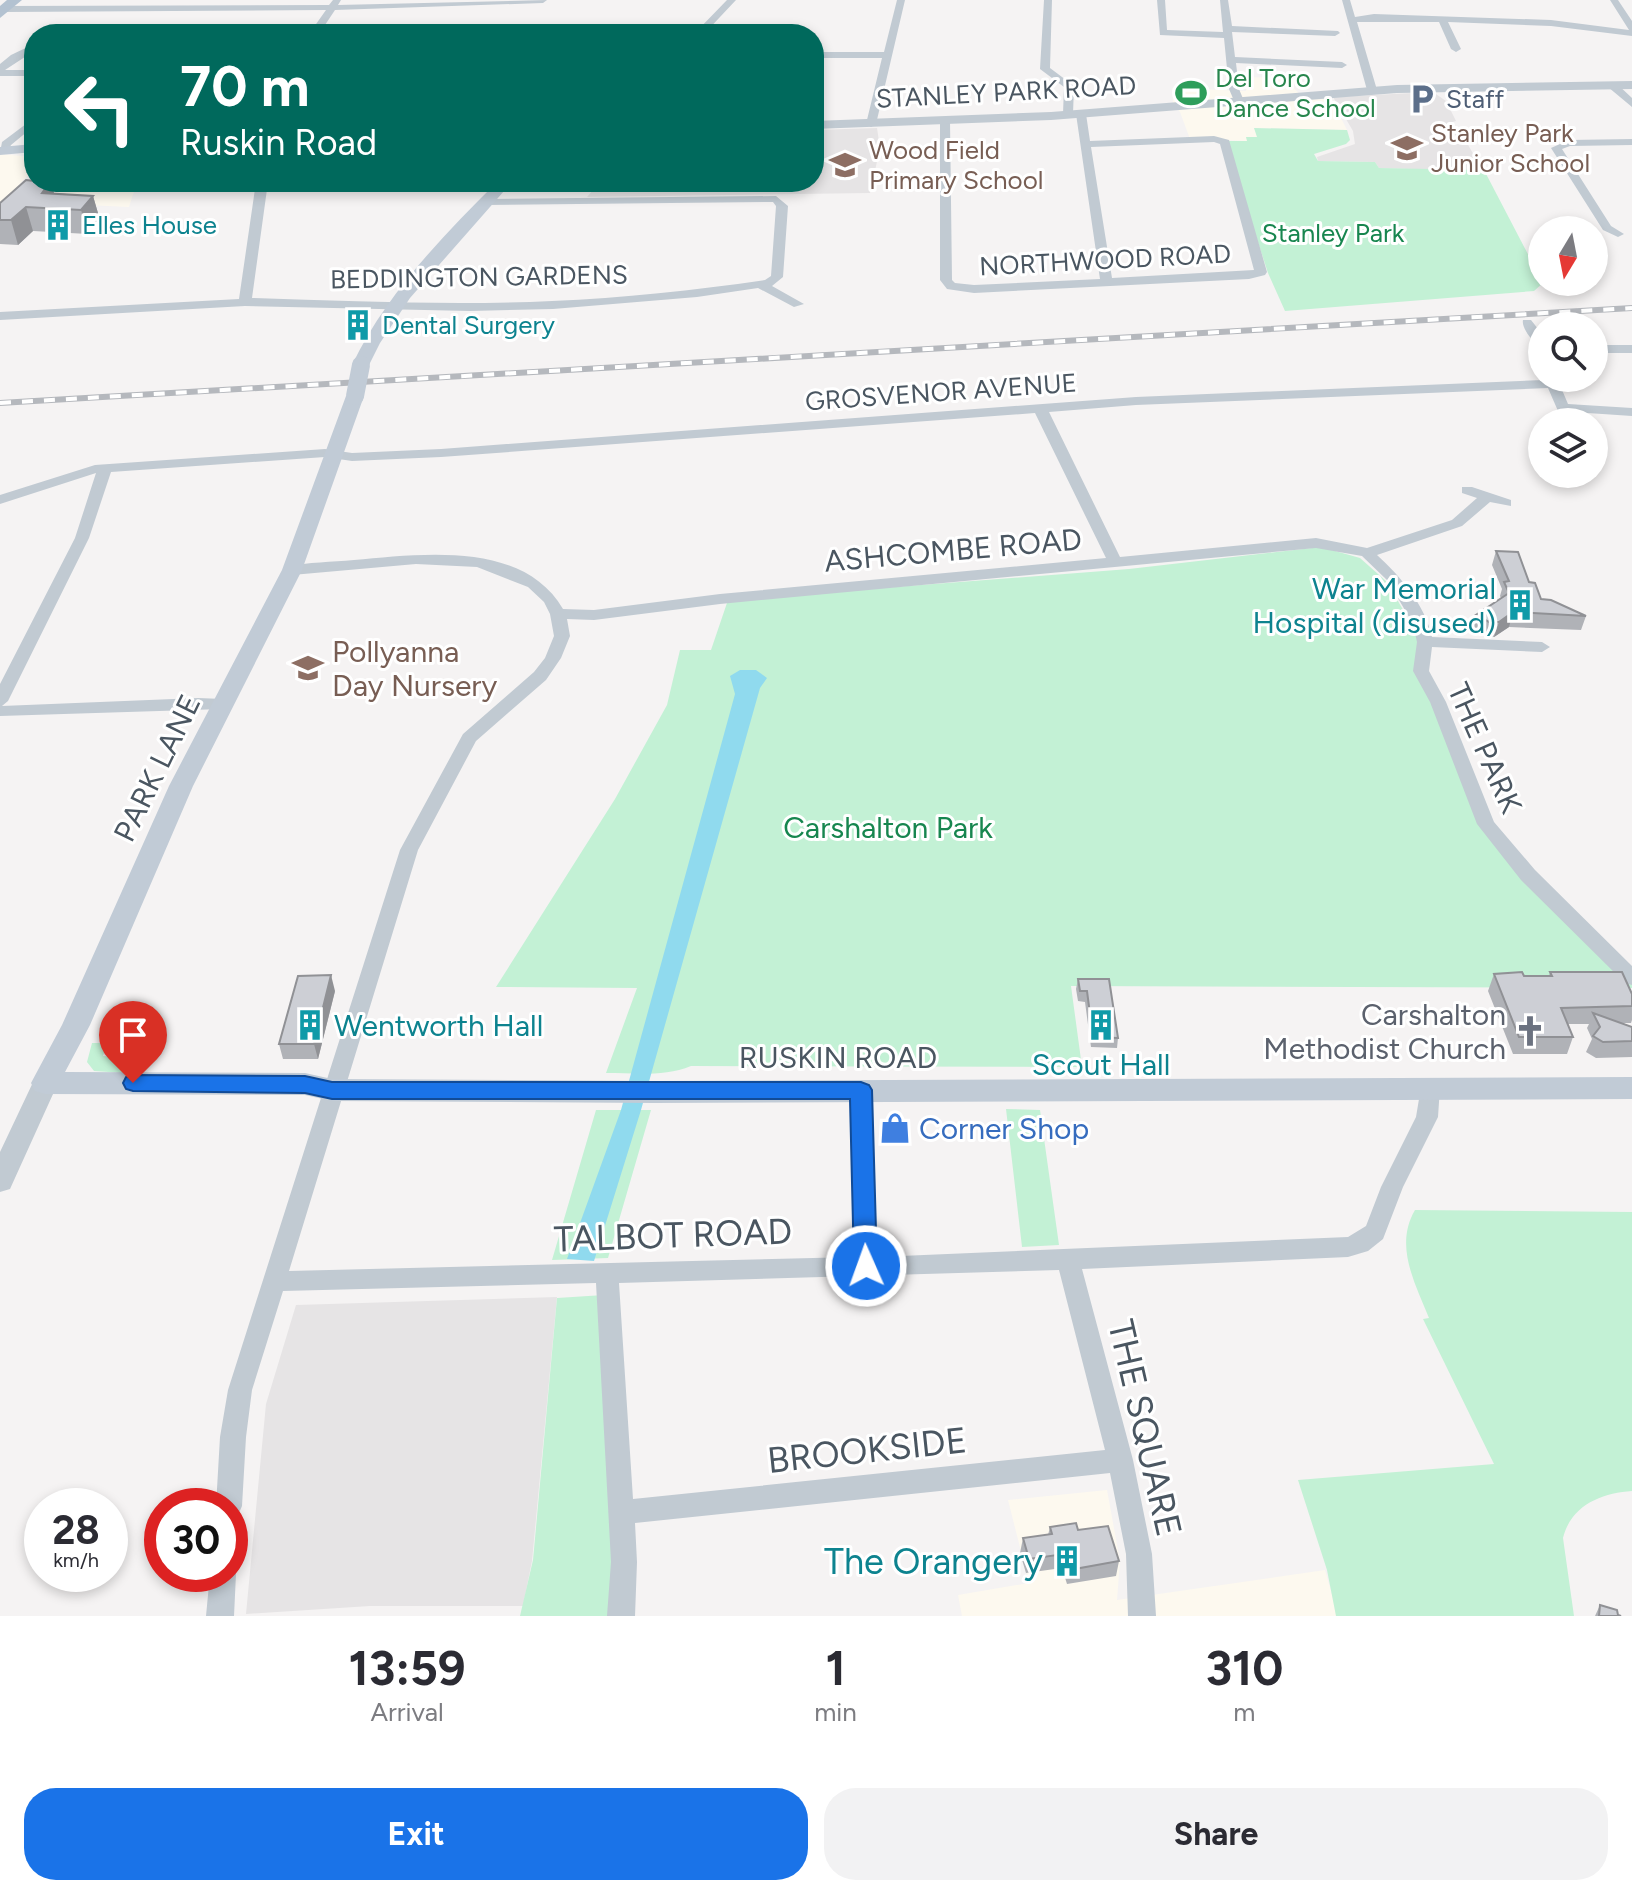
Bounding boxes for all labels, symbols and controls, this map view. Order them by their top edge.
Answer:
text: 70 m [180,53,310,120]
icon: left [48,56,152,160]
place label: Del Toro Dance School [1215,62,1376,124]
street label: STANLEY PARK ROAD [875,69,1137,115]
sports icon: Del Toro Dance School [1174,76,1208,110]
parking icon: Staff [1405,82,1439,116]
place label: Staff [1446,83,1505,115]
place label: Stanley Park Junior School [1431,117,1590,179]
text: Ruskin Road [180,121,377,164]
school or university icon: Stanley Park Junior School [1390,131,1424,165]
place label: Wood Field Primary School [869,134,1043,196]
school or university icon: Wood Field Primary School [828,148,862,182]
building icon: Elles House [41,208,75,242]
place label: Elles House [82,209,217,241]
north arrow [1528,216,1608,296]
map controls [1528,216,1608,488]
park label: Stanley Park [1262,217,1405,249]
street label: NORTHWOOD ROAD [978,237,1232,283]
street label: BEDDINGTON GARDENS [330,258,628,296]
building icon: Dental Surgery [341,308,375,342]
place label: Dental Surgery [382,309,555,341]
button: search [1528,312,1608,392]
street label: GROSVENOR AVENUE [804,367,1078,417]
button: layers [1528,408,1608,488]
street label: ASHCOMBE ROAD [823,520,1083,580]
place label: War Memorial Hospital (disused) [1253,570,1496,641]
building icon: War Memorial Hospital (disused) [1503,588,1537,622]
place label: Pollyanna Day Nursery [332,633,498,704]
school or university icon: Pollyanna Day Nursery [291,651,325,685]
street label: THE PARK [1440,677,1530,820]
street label: PARK LANE [106,688,208,848]
park label: Carshalton Park [783,809,993,846]
place label: Carshalton Methodist Church [1263,996,1506,1067]
pin [99,1001,167,1083]
place label: Wentworth Hall [334,1007,543,1044]
building icon: Wentworth Hall [293,1008,327,1042]
building icon: Scout Hall [1084,1008,1118,1042]
icon: arrive [111,1013,155,1057]
church icon: Carshalton Methodist Church [1513,1014,1547,1048]
street label: RUSKIN ROAD [739,1039,937,1076]
place label: Scout Hall [1032,1046,1170,1083]
place label: Corner Shop [919,1110,1089,1147]
shop icon: Corner Shop [878,1111,912,1145]
street label: TALBOT ROAD [553,1209,793,1261]
position arrow [824,1224,908,1308]
street label: THE SQUARE [1099,1316,1191,1540]
street label: BROOKSIDE [765,1418,969,1482]
speed limit sign: 30 [144,1488,248,1592]
text: 28 [52,1506,100,1554]
place label: The Orangery [824,1540,1043,1583]
building icon: The Orangery [1050,1544,1084,1578]
text: km/h [53,1548,99,1572]
text: 13:59 [349,1639,466,1697]
text: 1 [825,1639,846,1697]
text: 310 [1205,1639,1283,1697]
text: Arrival [370,1696,444,1728]
text: min [814,1696,857,1728]
text: m [1233,1696,1255,1728]
button: Exit [24,1788,808,1880]
button: Share [824,1788,1608,1880]

